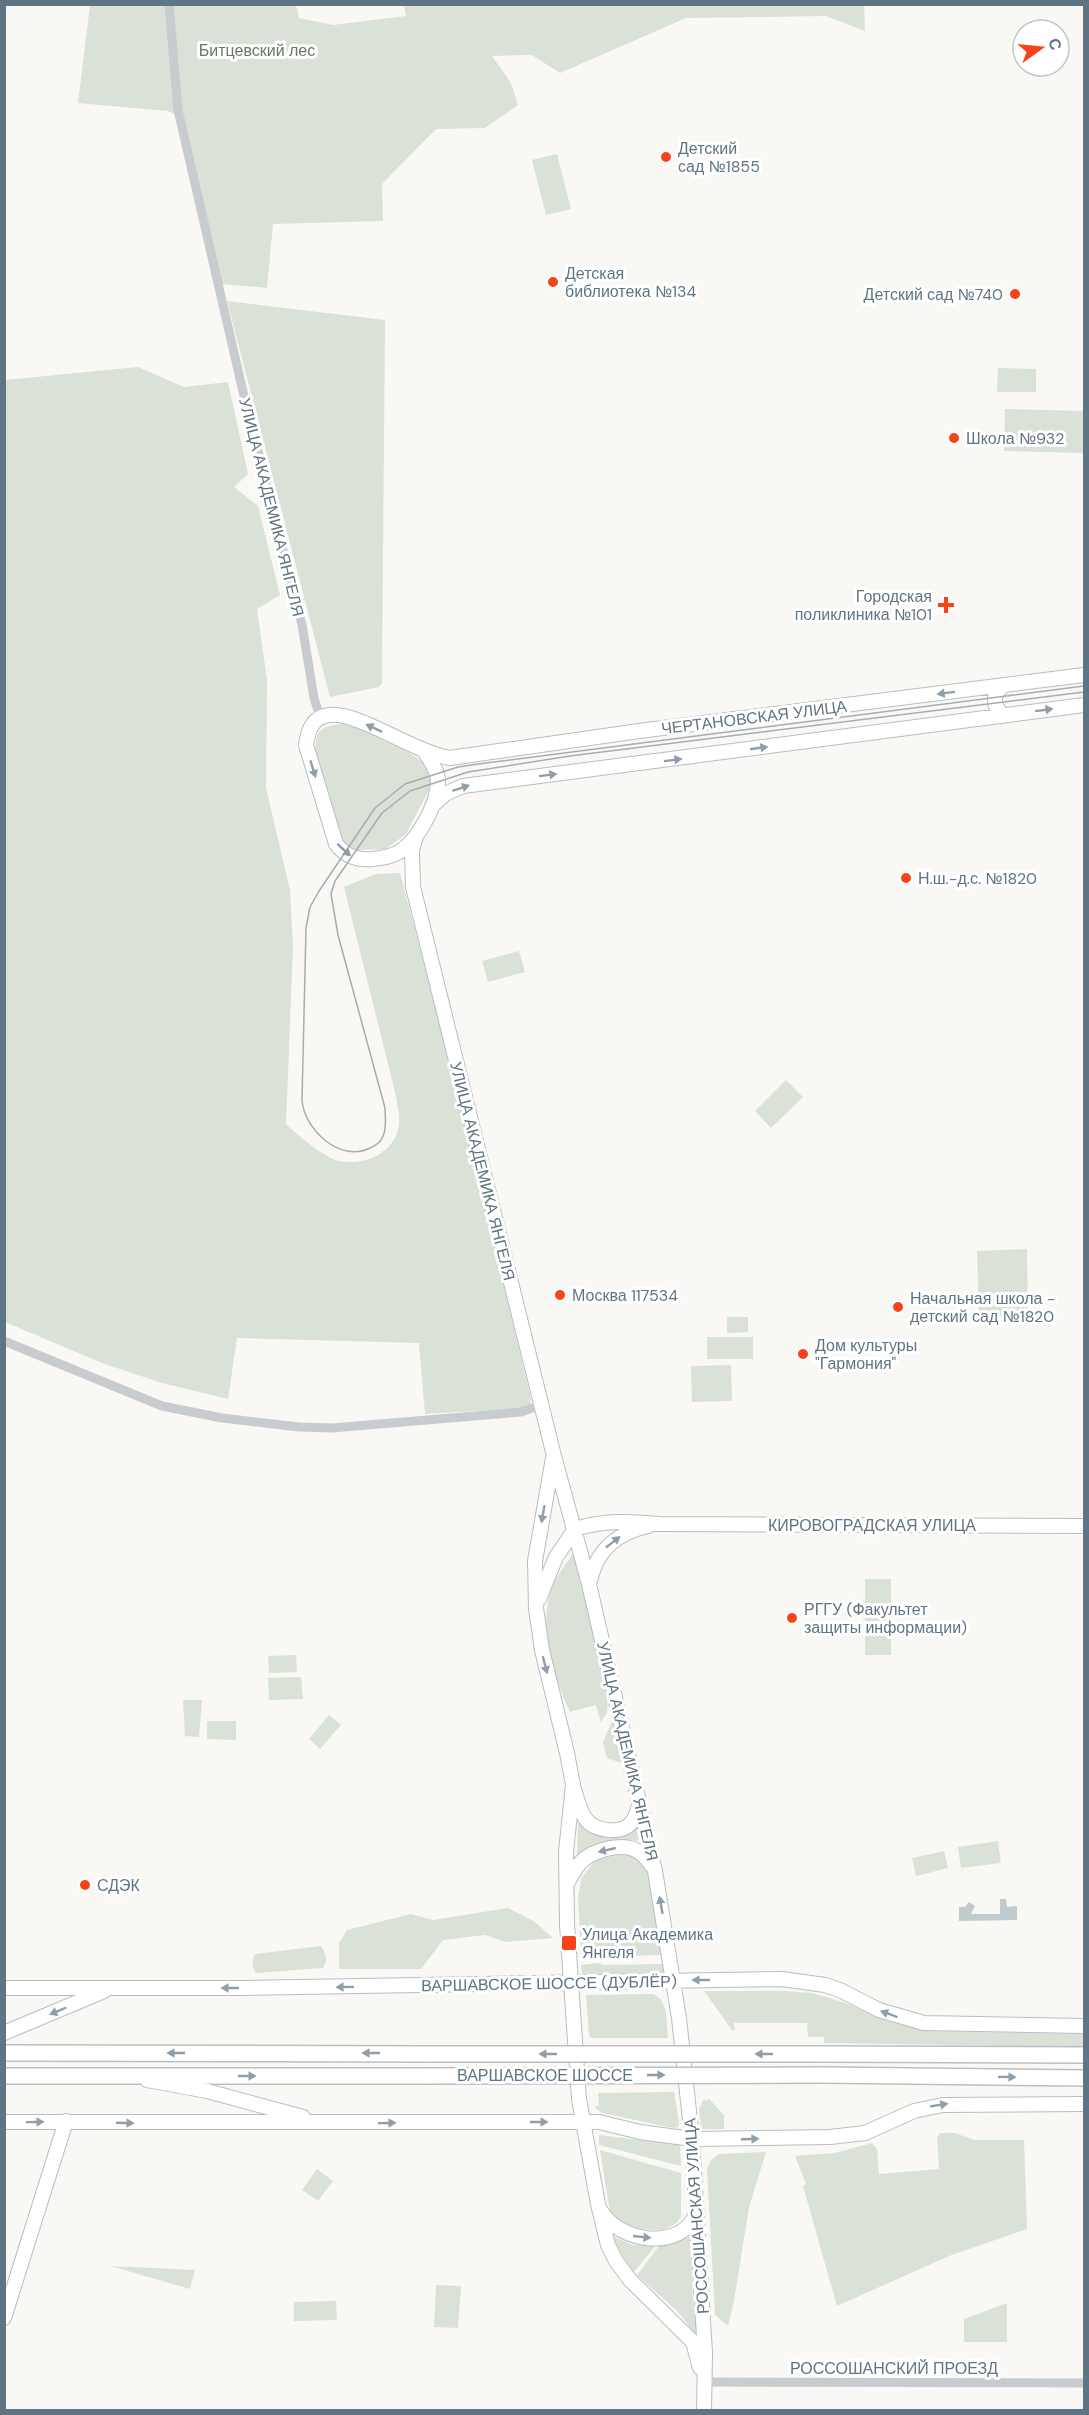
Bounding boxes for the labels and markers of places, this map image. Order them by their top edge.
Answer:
place label: Детский сад №1855 [678,138,760,177]
marker: Детский сад №1855 [659,150,673,164]
place label: Детская библиотека №134 [565,263,697,302]
marker: Детская библиотека №134 [546,275,560,289]
place label: Детский сад №740 [864,284,1003,305]
marker: Детский сад №740 [1008,287,1022,301]
place label: Школа №932 [966,428,1065,449]
marker: Школа №932 [947,431,961,445]
place label: Городская поликлиника №101 [795,586,932,625]
marker: Городская поликлиника №101 [937,596,955,614]
place label: Н.ш.-д.с. №1820 [918,868,1037,889]
marker: Н.ш.-д.с. №1820 [899,871,913,885]
place label: Москва 117534 [572,1285,678,1306]
marker: Москва 117534 [553,1288,567,1302]
place label: Начальная школа - детский сад №1820 [910,1288,1055,1327]
marker: Начальная школа - детский сад №1820 [891,1300,905,1314]
place label: Дом культуры "Гармония" [815,1335,917,1374]
marker: Дом культуры "Гармония" [796,1347,810,1361]
place label: РГГУ (Факультет защиты информации) [804,1599,967,1638]
marker: РГГУ (Факультет защиты информации) [785,1611,799,1625]
place label: СДЭК [97,1875,141,1896]
marker: СДЭК [78,1878,92,1892]
place label: Улица Академика Янгеля [582,1924,713,1963]
marker: Улица Академика Янгеля [560,1934,578,1952]

